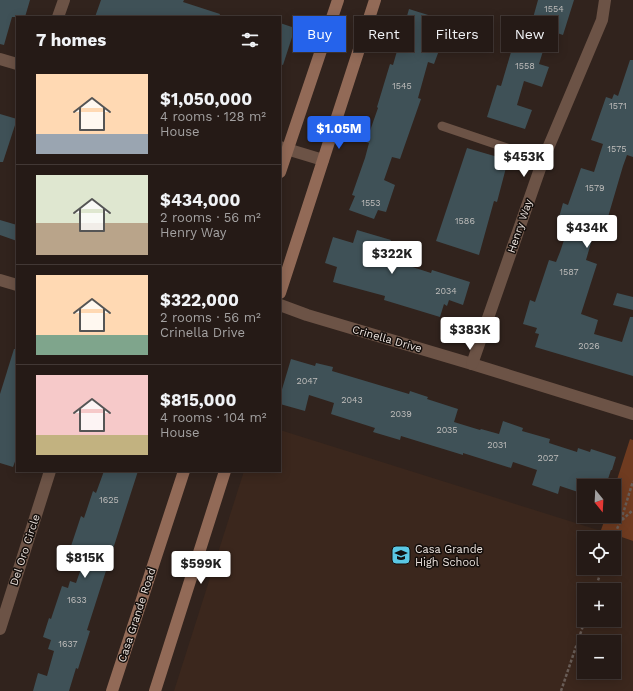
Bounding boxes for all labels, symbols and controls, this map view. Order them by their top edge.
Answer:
house number: 1554 [544,4,564,14]
chip: Buy [293,16,346,52]
chip: Rent [354,16,414,52]
chip: Filters [422,16,493,52]
chip: New [501,16,558,52]
icon: filters [239,29,261,51]
text: 7 homes [36,30,106,50]
house number: 1558 [515,61,535,71]
house number: 1545 [392,81,412,91]
text: $1,050,000 [160,89,252,109]
icon: home [68,90,116,138]
house number: 1571 [609,101,627,111]
text: 4 rooms · 128 m² [160,109,266,124]
pin: $1.05M [306,116,372,150]
text: $1.05M [316,121,362,136]
text: House [160,124,200,139]
pin: $453K [496,144,552,178]
house number: 1575 [607,144,627,154]
text: $453K [503,149,545,164]
house number: 1579 [585,183,605,193]
text: $434,000 [160,190,240,210]
icon: home [68,191,116,239]
street label: Henry Way [505,197,535,255]
house number: 1553 [361,198,381,208]
text: 2 rooms · 56 m² [160,210,261,225]
pin: $434K [559,215,615,249]
house number: 1586 [455,216,475,226]
text: $434K [566,220,608,235]
text: Henry Way [160,225,226,240]
pin: $322K [364,241,420,275]
text: $322K [372,246,412,261]
house number: 1587 [560,267,578,277]
house number: 2034 [435,286,457,296]
text: $322,000 [160,290,239,310]
icon: home [68,291,116,339]
text: 2 rooms · 56 m² [160,310,261,325]
pin: $383K [442,317,498,351]
text: $383K [450,322,490,337]
street label: Crinella Drive [351,323,423,355]
text: Crinella Drive [160,325,245,340]
house number: 2026 [578,341,600,351]
house number: 2047 [297,376,317,386]
text: $815,000 [160,390,236,410]
icon: home [68,391,116,439]
house number: 2043 [341,395,363,405]
house number: 2039 [390,409,412,419]
text: 4 rooms · 104 m² [160,410,267,425]
text: House [160,425,200,440]
house number: 2035 [436,425,458,435]
house number: 2031 [487,440,507,450]
house number: 2027 [538,453,558,463]
north arrow [577,479,621,523]
map controls [577,479,621,679]
house number: 1625 [99,495,119,505]
street label: Del Oro Circle [7,513,43,587]
button: locate [577,531,621,575]
place label: Casa Grande High School [415,543,483,569]
school or university icon: Casa Grande High School [390,544,412,566]
pin: $815K [57,545,113,579]
text: $815K [66,550,104,565]
pin: $599K [173,551,229,585]
text: $599K [181,556,221,571]
street label: Casa Grande Road [116,566,158,664]
button: + [577,583,621,627]
house number: 1633 [67,595,87,605]
button: − [577,635,621,679]
house number: 1637 [59,639,77,649]

